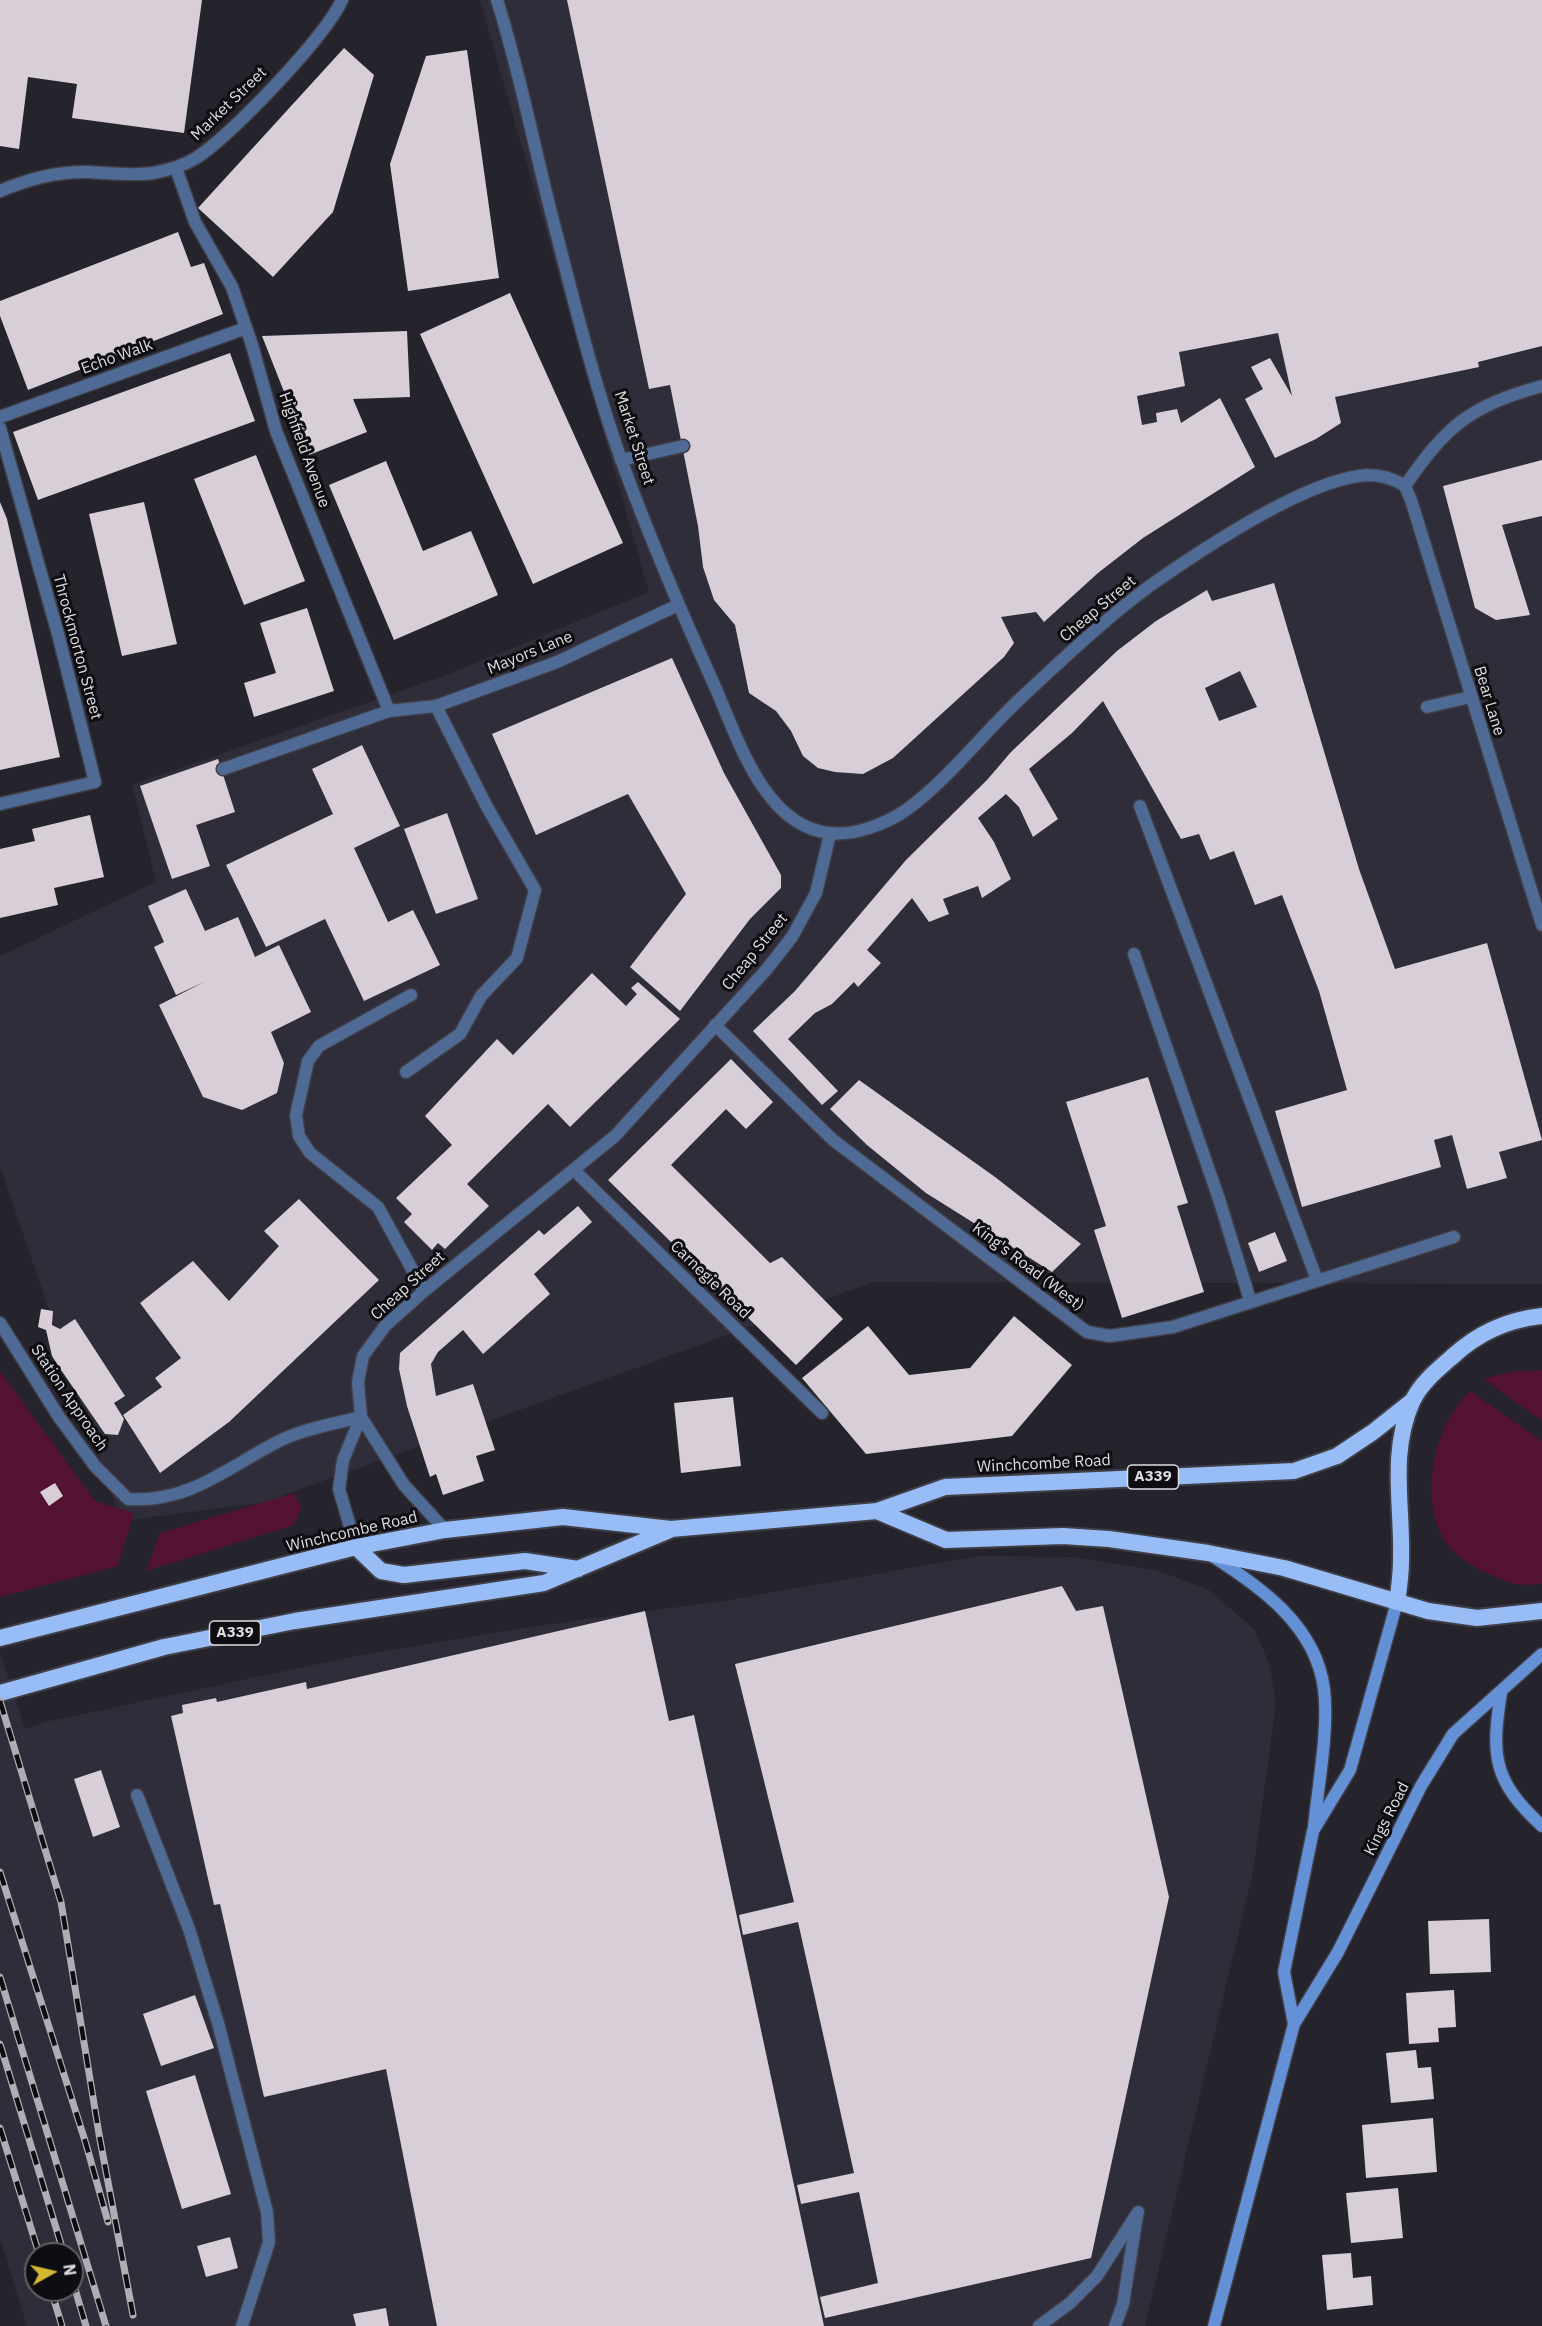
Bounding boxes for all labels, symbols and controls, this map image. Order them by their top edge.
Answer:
street label: Market Street [187,63,271,145]
street label: Echo Walk [79,335,155,379]
street label: Market Street [610,389,658,487]
street label: Highfield Avenue [274,390,334,510]
street label: Throckmorton Street [48,572,106,722]
street label: Cheap Street [1056,572,1140,646]
street label: Mayors Lane [485,627,575,679]
street label: Bear Lane [1469,664,1509,738]
street label: Cheap Street [718,910,792,994]
street label: King's Road (West) [968,1219,1088,1315]
street label: Carnegie Road [666,1237,754,1323]
street label: Cheap Street [367,1248,449,1324]
street label: Station Approach [26,1341,112,1455]
street label: Winchcombe Road [977,1451,1111,1477]
road number: A339 [1128,1465,1178,1489]
street label: Winchcombe Road [285,1508,419,1556]
road number: A339 [210,1621,260,1645]
street label: Kings Road [1360,1779,1414,1859]
north arrow [24,2242,84,2302]
text: N [59,2263,81,2277]

